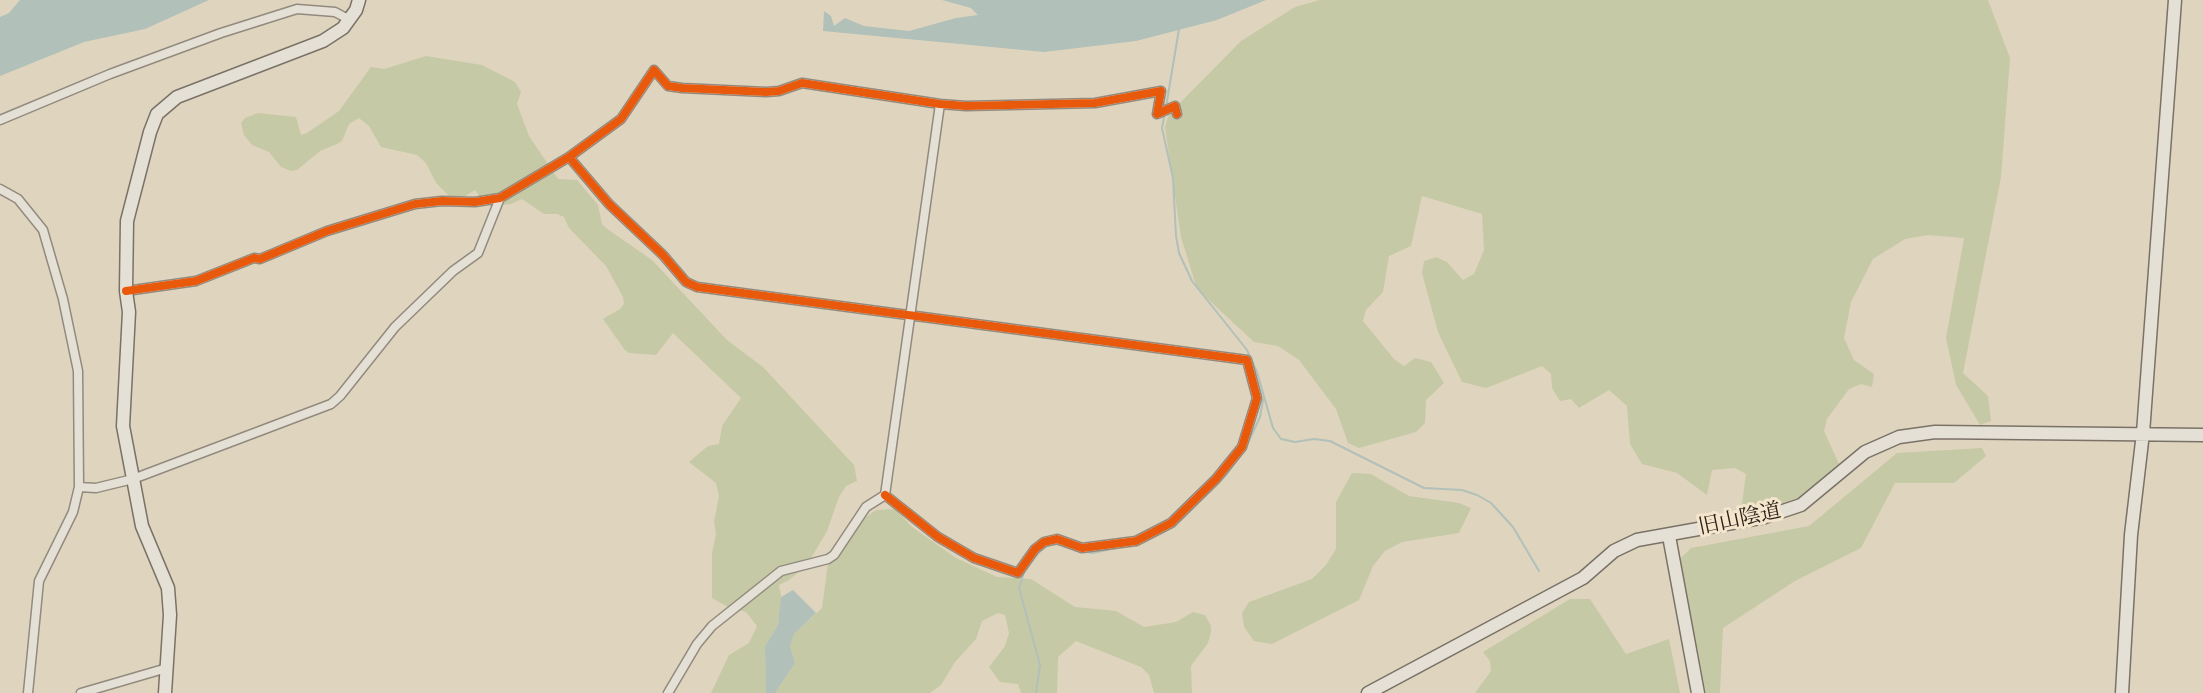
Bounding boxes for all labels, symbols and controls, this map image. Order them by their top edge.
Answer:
street label: 旧山陰道 [1696,499,1784,541]

